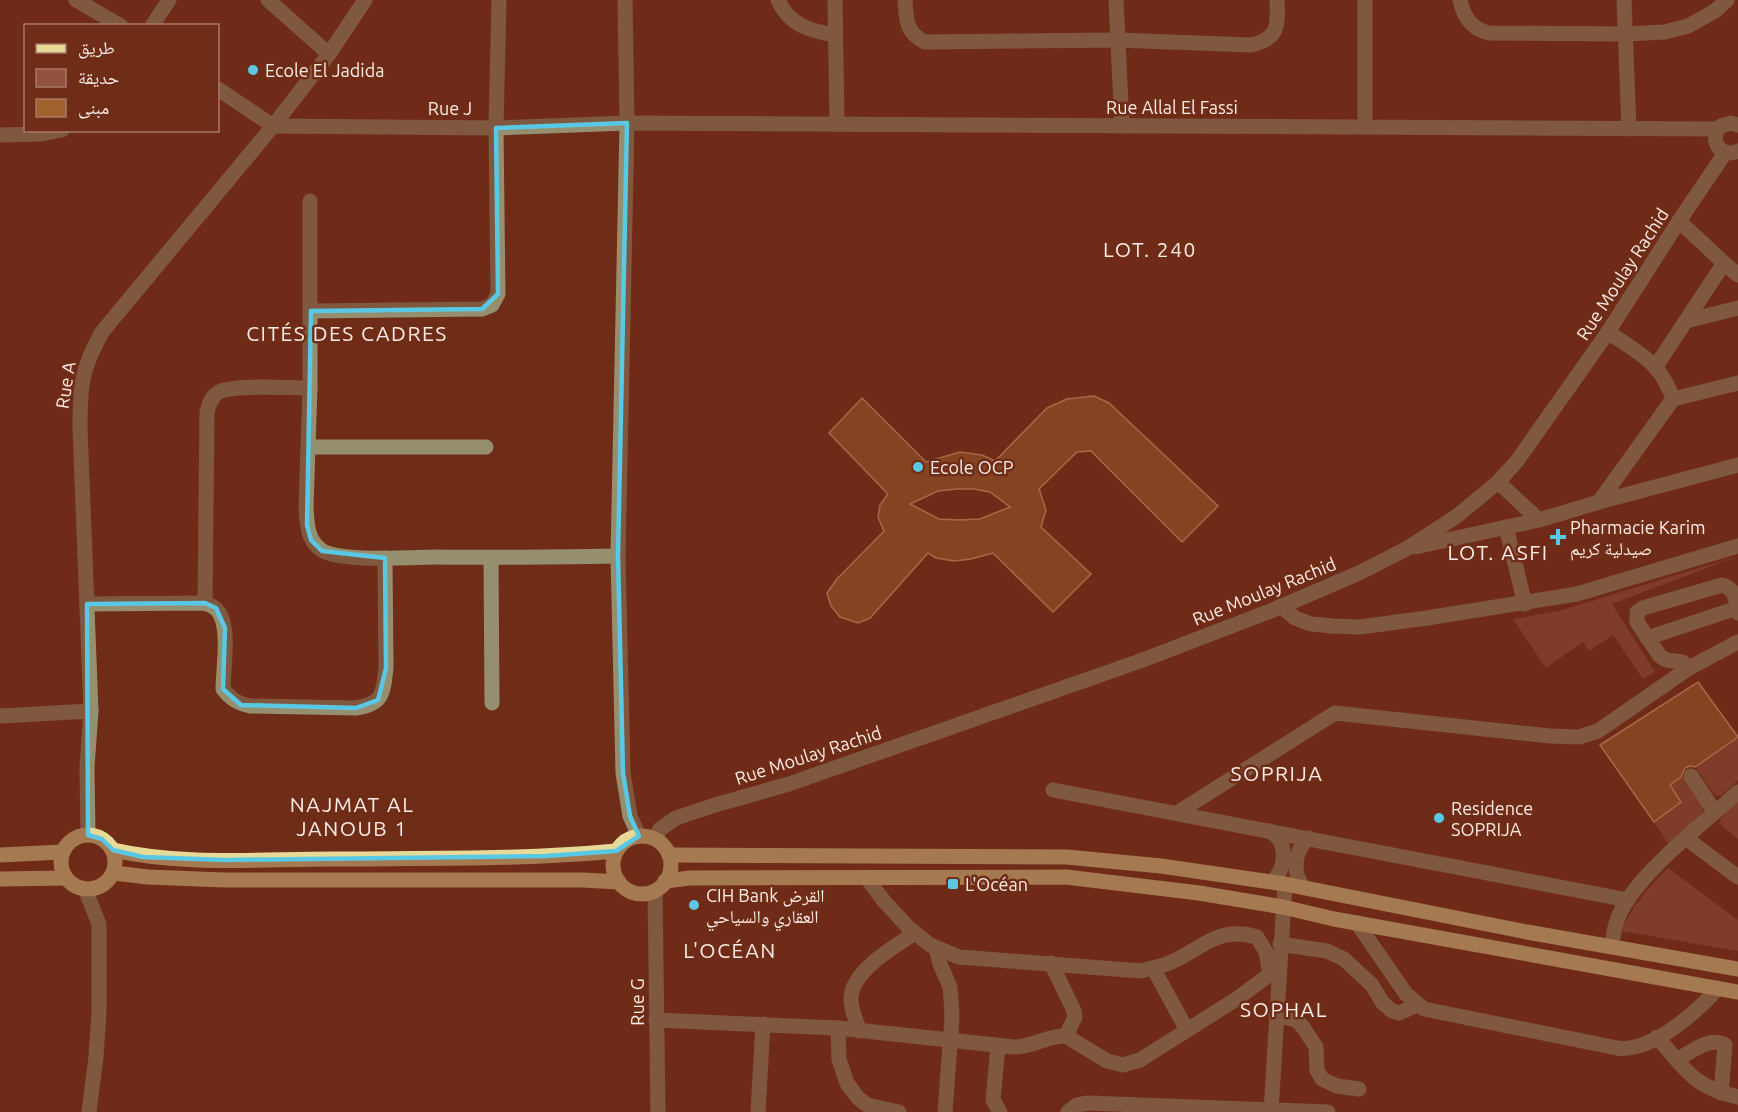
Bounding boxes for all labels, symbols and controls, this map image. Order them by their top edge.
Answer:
legend [24,24,219,132]
text: طريق [78,37,115,59]
place label: Ecole El Jadida [265,60,384,80]
marker: Ecole El Jadida [246,63,260,77]
text: حديقة [78,67,119,88]
text: مبنى [78,97,109,119]
street label: Rue Allal El Fassi [1106,97,1238,117]
street label: Rue J [428,98,472,118]
street label: Rue Moulay Rachid [1572,204,1672,344]
district label: LOT. 240 [1103,237,1197,261]
district label: CITÉS DES CADRES [246,321,448,345]
street label: Rue A [51,360,79,410]
place label: Ecole OCP [930,457,1014,477]
marker: Ecole OCP [911,460,925,474]
place label: Pharmacie Karim صيدلية كريم [1570,517,1706,561]
marker: Pharmacie Karim صيدلية كريم [1551,530,1565,544]
district label: LOT. ASFI [1447,540,1549,564]
street label: Rue Moulay Rachid [1189,553,1339,629]
street label: Rue Moulay Rachid [732,722,884,788]
district label: SOPRIJA [1231,761,1323,785]
district label: NAJMAT AL JANOUB 1 [290,792,414,840]
place label: Residence SOPRIJA [1451,798,1533,839]
marker: Residence SOPRIJA [1432,811,1446,825]
place label: L'Océan [965,874,1028,894]
marker: L'Océan [946,877,960,891]
place label: CIH Bank القرض العقاري والسياحي [706,885,825,932]
marker: CIH Bank القرض العقاري والسياحي [687,898,701,912]
district label: L'OCÉAN [683,938,777,962]
street label: Rue G [627,978,647,1026]
district label: SOPHAL [1240,997,1328,1021]

